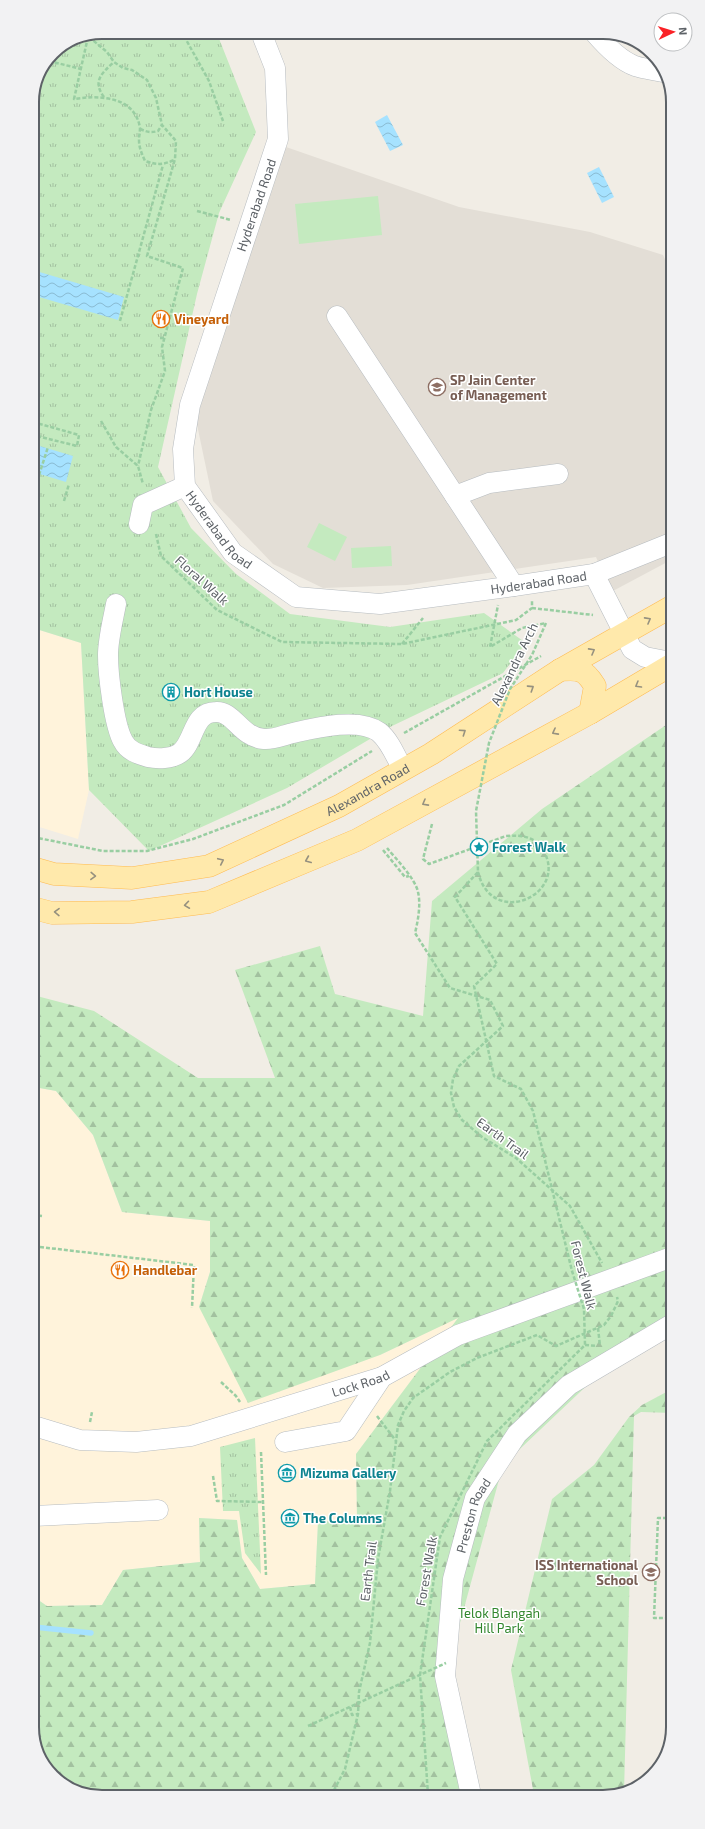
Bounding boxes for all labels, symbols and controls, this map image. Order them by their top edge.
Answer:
north arrow [653,12,693,52]
text: N [677,27,690,36]
street label: Hyderabad Road [233,156,279,254]
restaurant icon: Vineyard [151,309,171,329]
place label: Vineyard [174,311,229,327]
place label: SP Jain Center of Management [450,372,547,403]
school or university icon: SP Jain Center of Management [427,377,447,397]
street label: Hyderabad Road [183,487,255,572]
street label: Floral Walk [172,552,232,608]
street label: Hyderabad Road [489,567,588,597]
one-way arrow [644,617,651,625]
street label: Alexandra Arch [487,620,541,708]
one-way arrow [588,649,595,656]
one-way arrow [635,681,642,688]
building icon: Hort House [161,682,181,702]
place label: Hort House [184,684,253,700]
one-way arrow [527,685,534,693]
one-way arrow [552,727,560,734]
one-way arrow [459,730,466,737]
street label: Alexandra Road [323,760,412,819]
one-way arrow [421,798,429,805]
place icon: Forest Walk [469,837,489,857]
place label: Forest Walk [492,839,567,855]
one-way arrow [305,856,312,864]
one-way arrow [216,858,224,866]
one-way arrow [90,872,96,880]
one-way arrow [184,900,190,909]
one-way arrow [54,908,60,917]
street label: Earth Trail [474,1114,532,1162]
street label: Forest Walk [568,1239,600,1311]
restaurant icon: Handlebar [110,1260,130,1280]
place label: Handlebar [133,1262,198,1278]
street label: Lock Road [330,1366,392,1400]
museum icon: Mizuma Gallery [277,1463,297,1483]
place label: Mizuma Gallery [300,1465,397,1481]
street label: Preston Road [452,1475,494,1555]
museum icon: The Columns [280,1508,300,1528]
place label: The Columns [303,1510,382,1526]
street label: Forest Walk [412,1535,440,1607]
street label: Earth Trail [356,1540,380,1602]
place label: ISS International School [535,1557,639,1588]
school or university icon: ISS International School [641,1562,661,1582]
park label: Telok Blangah Hill Park [458,1605,540,1636]

